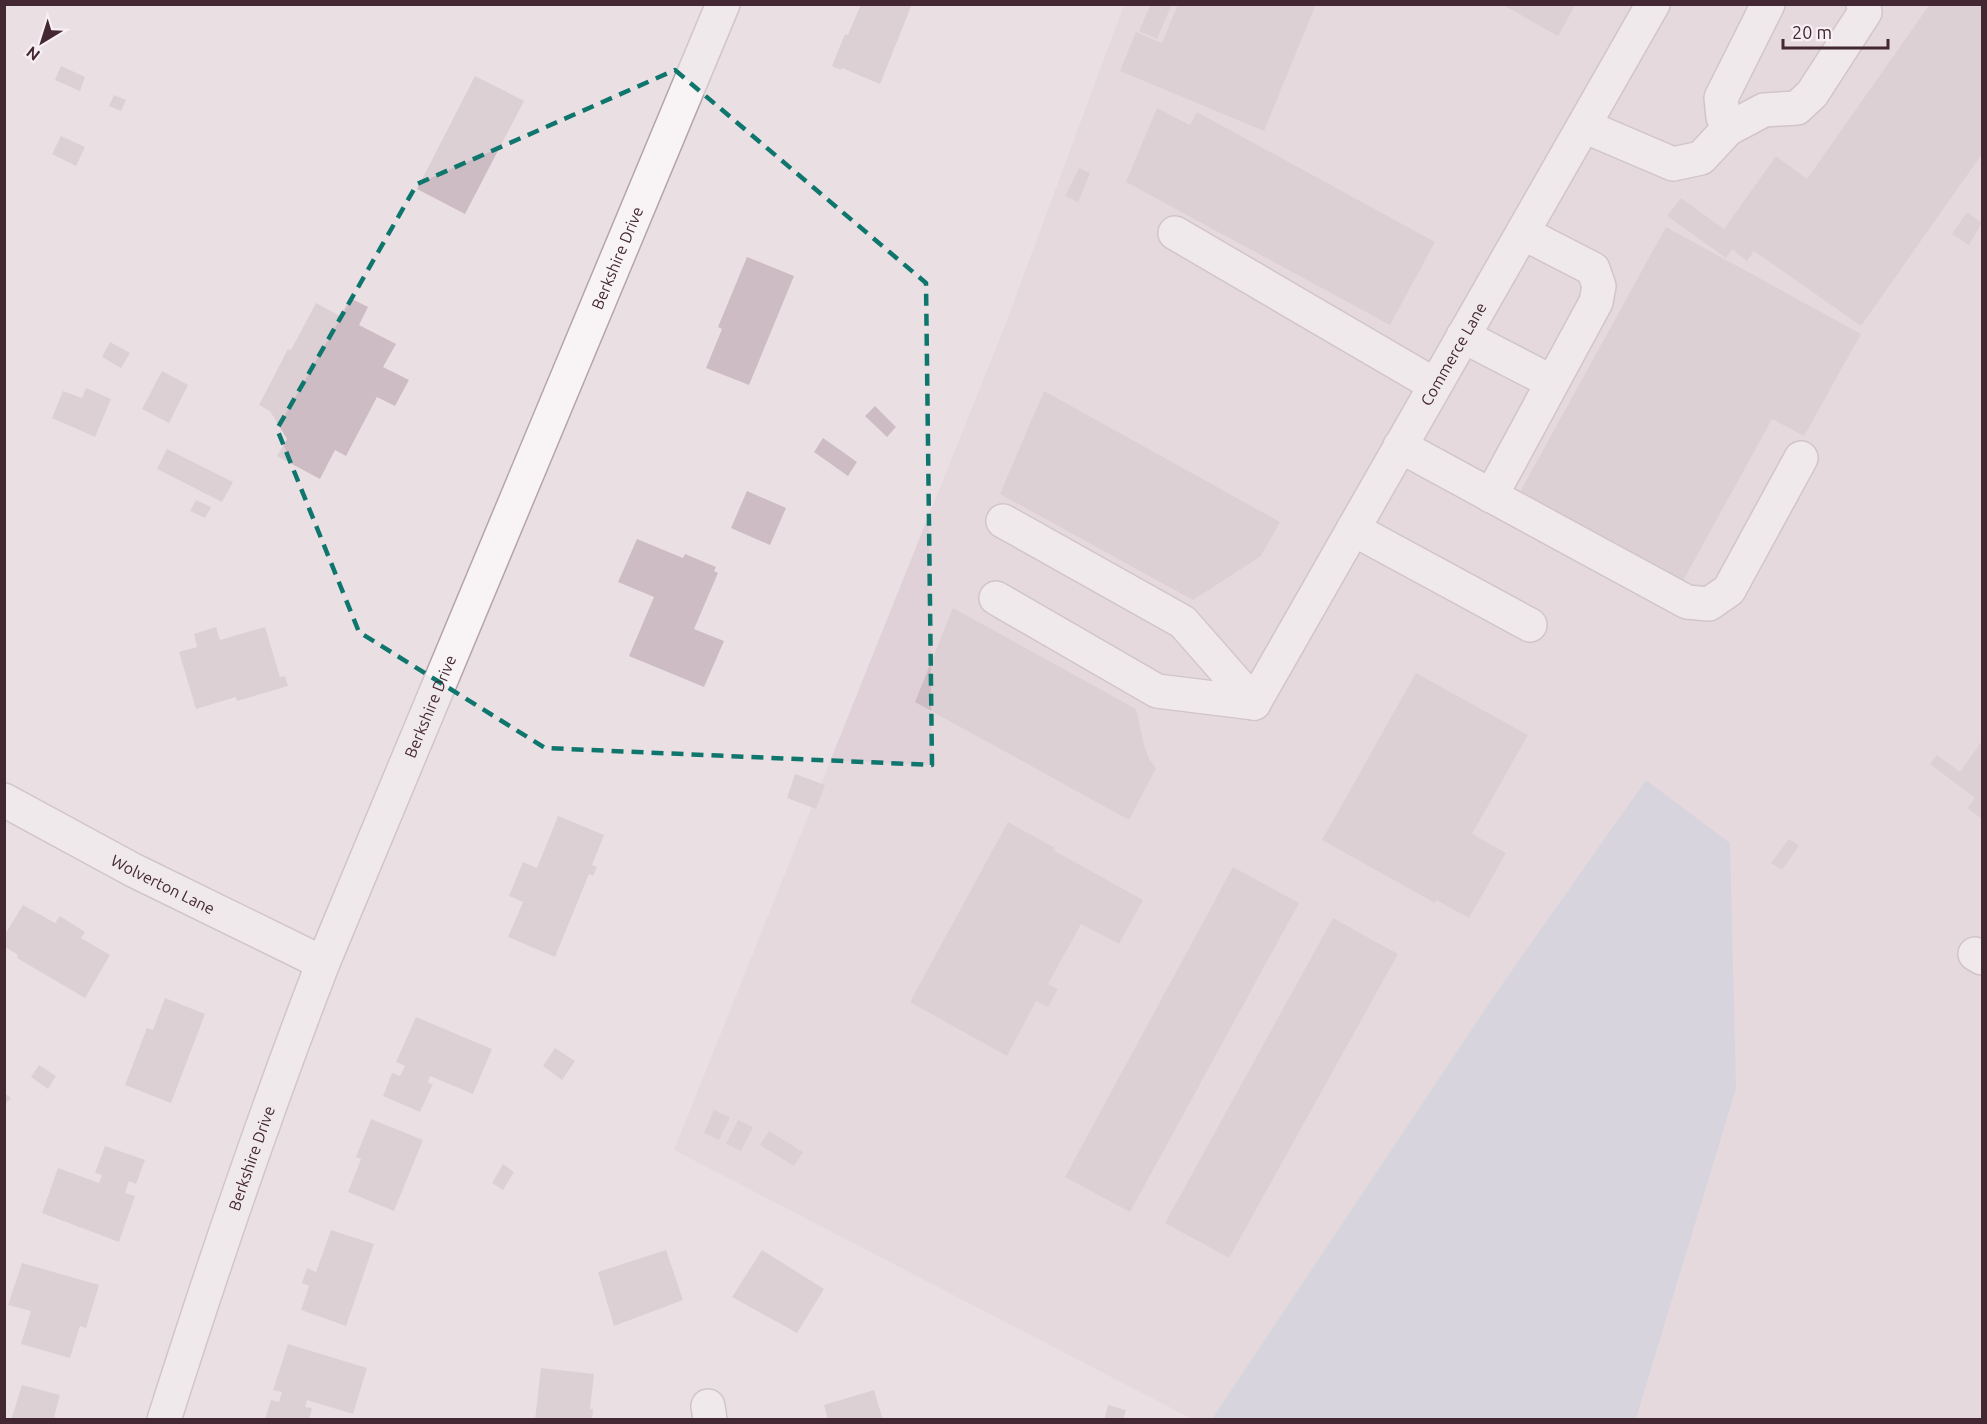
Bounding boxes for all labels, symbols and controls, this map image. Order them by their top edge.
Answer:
north arrow [12,12,72,72]
scale bar [1783,12,1888,50]
text: 20 m [1792,22,1832,42]
text: N [23,43,43,65]
street label: Berkshire Drive [588,204,647,312]
street label: Commerce Lane [1417,299,1490,409]
street label: Berkshire Drive [401,652,459,760]
street label: Wolverton Lane [108,851,218,918]
street label: Berkshire Drive [225,1103,278,1213]

